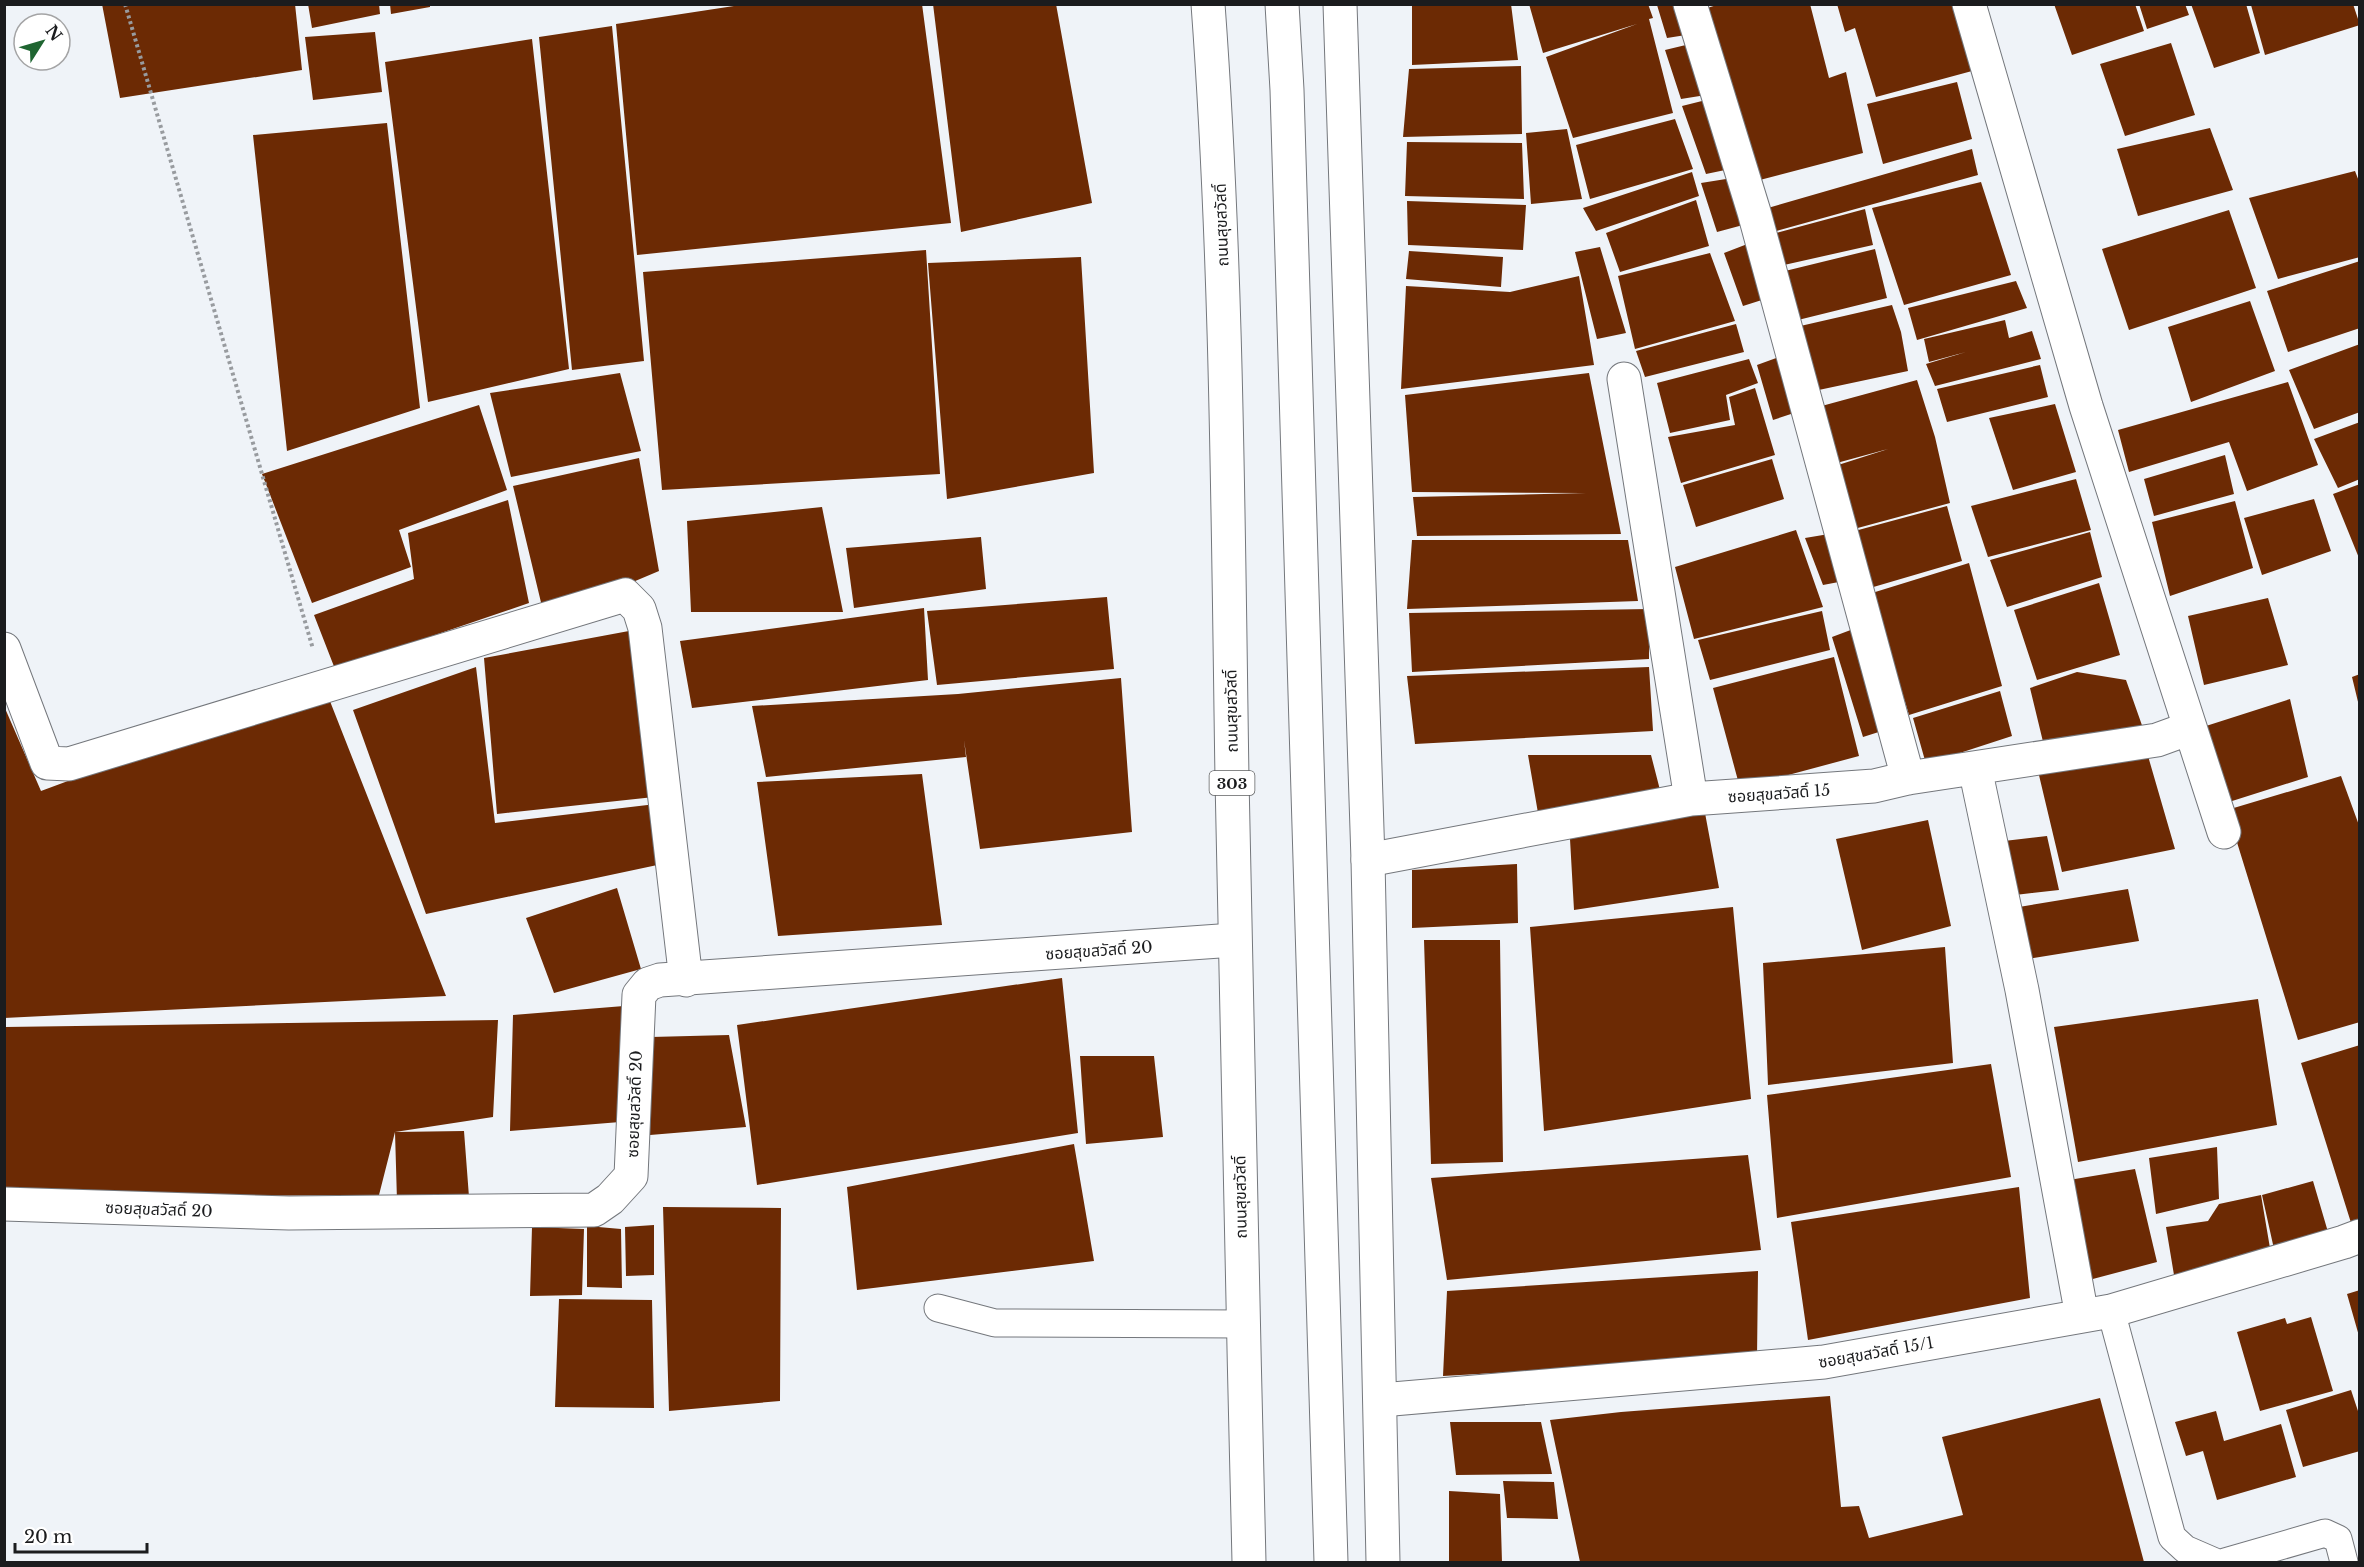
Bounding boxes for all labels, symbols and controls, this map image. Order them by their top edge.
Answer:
north arrow [12,12,72,72]
text: N [41,21,66,45]
street label: ถนนสุขสวัสดิ์ [1210,183,1232,267]
street label: ถนนสุขสวัสดิ์ [1220,669,1242,753]
road number: 303 [1210,771,1254,795]
street label: ซอยสุขสวัสดิ์ 15 [1727,779,1831,807]
street label: ซอยสุขสวัสดิ์ 20 [1045,936,1153,964]
street label: ซอยสุขสวัสดิ์ 20 [622,1050,646,1158]
street label: ถนนสุขสวัสดิ์ [1229,1155,1251,1239]
street label: ซอยสุขสวัสดิ์ 20 [105,1197,213,1221]
street label: ซอยสุขสวัสดิ์ 15/1 [1817,1332,1935,1372]
scale bar [15,1516,147,1554]
text: 20 m [24,1526,72,1548]

